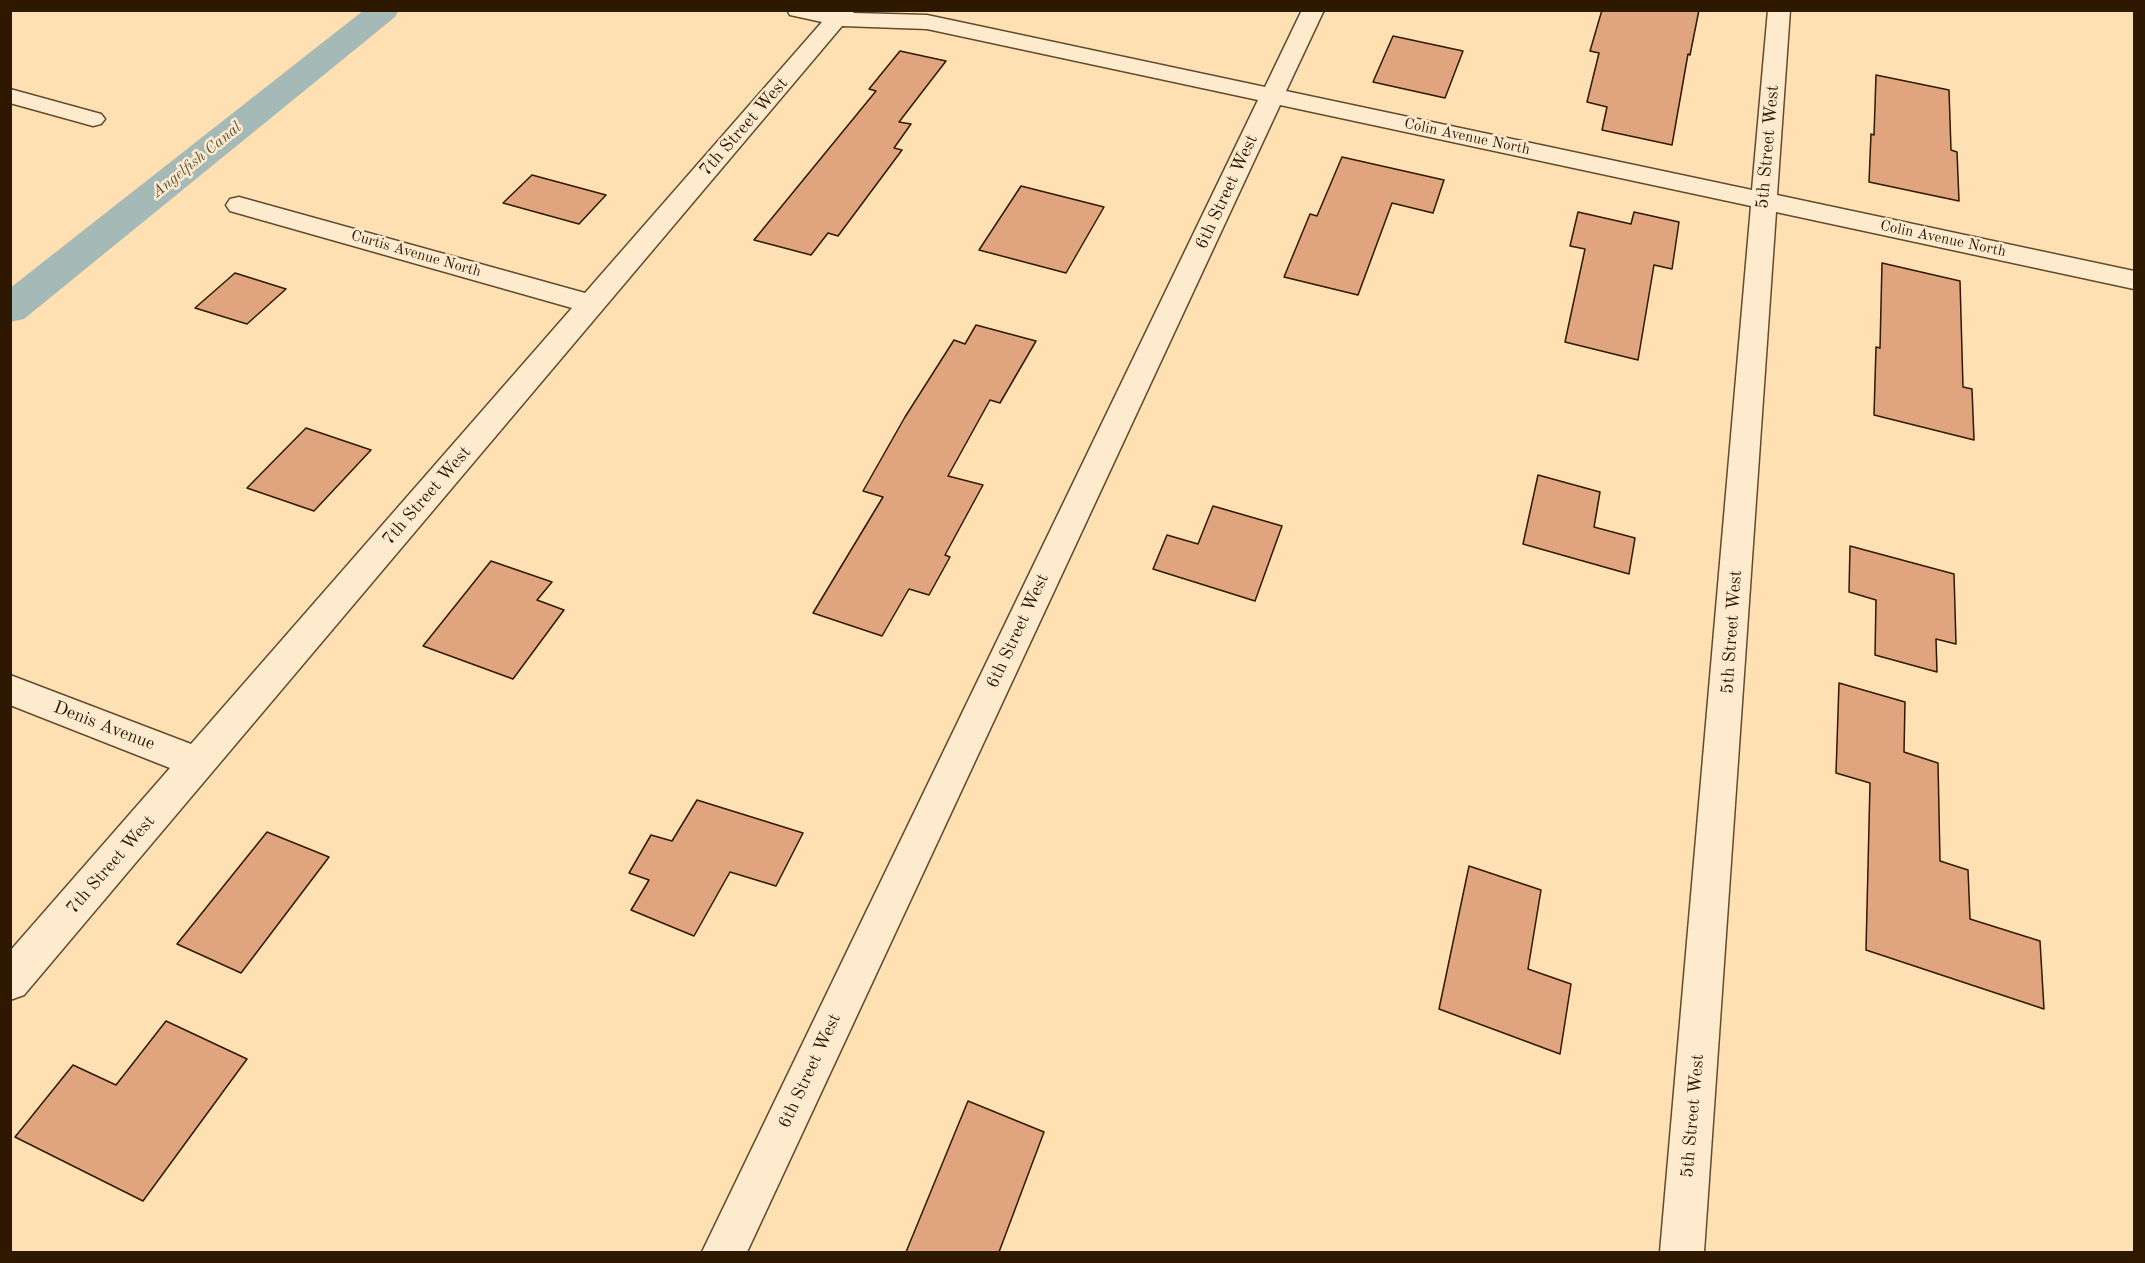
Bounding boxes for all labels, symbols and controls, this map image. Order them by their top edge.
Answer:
street label: 7th Street West [695,73,793,181]
street label: 5th Street West [1752,84,1784,210]
street label: Colin Avenue North [1402,115,1532,159]
water label: Angelfish Canal [148,118,246,202]
street label: 6th Street West [1191,131,1263,253]
street label: Colin Avenue North [1878,217,2008,261]
street label: Curtis Avenue North [349,227,483,281]
street label: 7th Street West [378,442,476,550]
street label: 5th Street West [1717,569,1747,695]
street label: 6th Street West [982,570,1054,692]
street label: Denis Avenue [50,697,158,755]
street label: 7th Street West [62,811,160,919]
street label: 6th Street West [774,1010,846,1132]
street label: 5th Street West [1677,1053,1709,1179]

